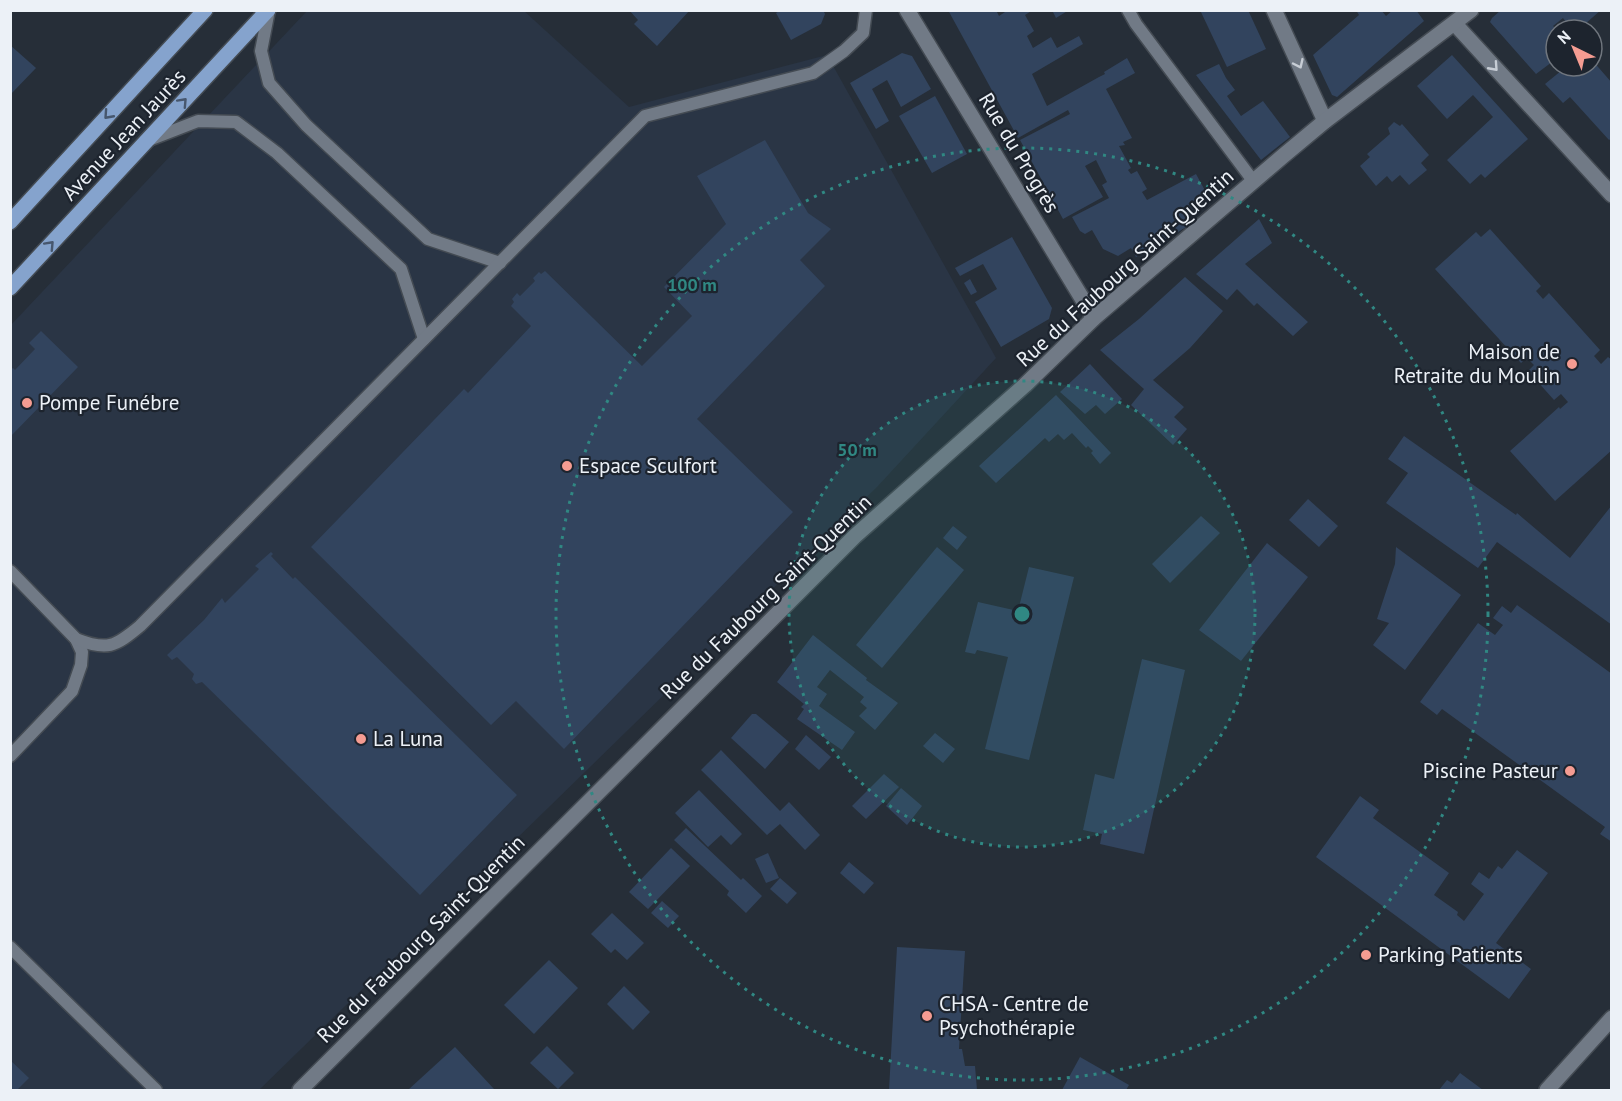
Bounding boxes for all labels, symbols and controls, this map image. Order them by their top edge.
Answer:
north arrow [1544,18,1604,78]
text: N [1553,26,1574,48]
one-way arrow [1291,57,1303,68]
one-way arrow [1487,60,1498,71]
street label: Avenue Jean Jaurès [56,63,191,206]
street label: Rue du Progrès [973,88,1066,218]
one-way arrow [176,99,187,109]
one-way arrow [104,108,115,119]
street label: Rue du Faubourg Saint-Quentin [1010,163,1239,372]
one-way arrow [43,241,54,252]
text: 100 m [667,273,717,296]
place label: Maison de Retraite du Moulin [1394,338,1560,389]
marker: Maison de Retraite du Moulin [1565,357,1579,371]
place label: Pompe Funébre [39,389,179,416]
marker: Pompe Funébre [20,396,34,410]
text: 50 m [837,438,877,461]
place label: Espace Sculfort [579,452,717,479]
marker: Espace Sculfort [560,459,574,473]
street label: Rue du Faubourg Saint-Quentin [654,488,877,705]
centre of rings [1012,604,1032,624]
place label: La Luna [373,725,443,752]
marker: La Luna [354,732,368,746]
place label: Piscine Pasteur [1423,757,1558,784]
marker: Piscine Pasteur [1563,764,1577,778]
street label: Rue du Faubourg Saint-Quentin [311,829,530,1048]
place label: Parking Patients [1378,941,1523,968]
marker: Parking Patients [1359,948,1373,962]
place label: CHSA - Centre de Psychothérapie [939,990,1089,1041]
marker: CHSA - Centre de Psychothérapie [920,1009,934,1023]

